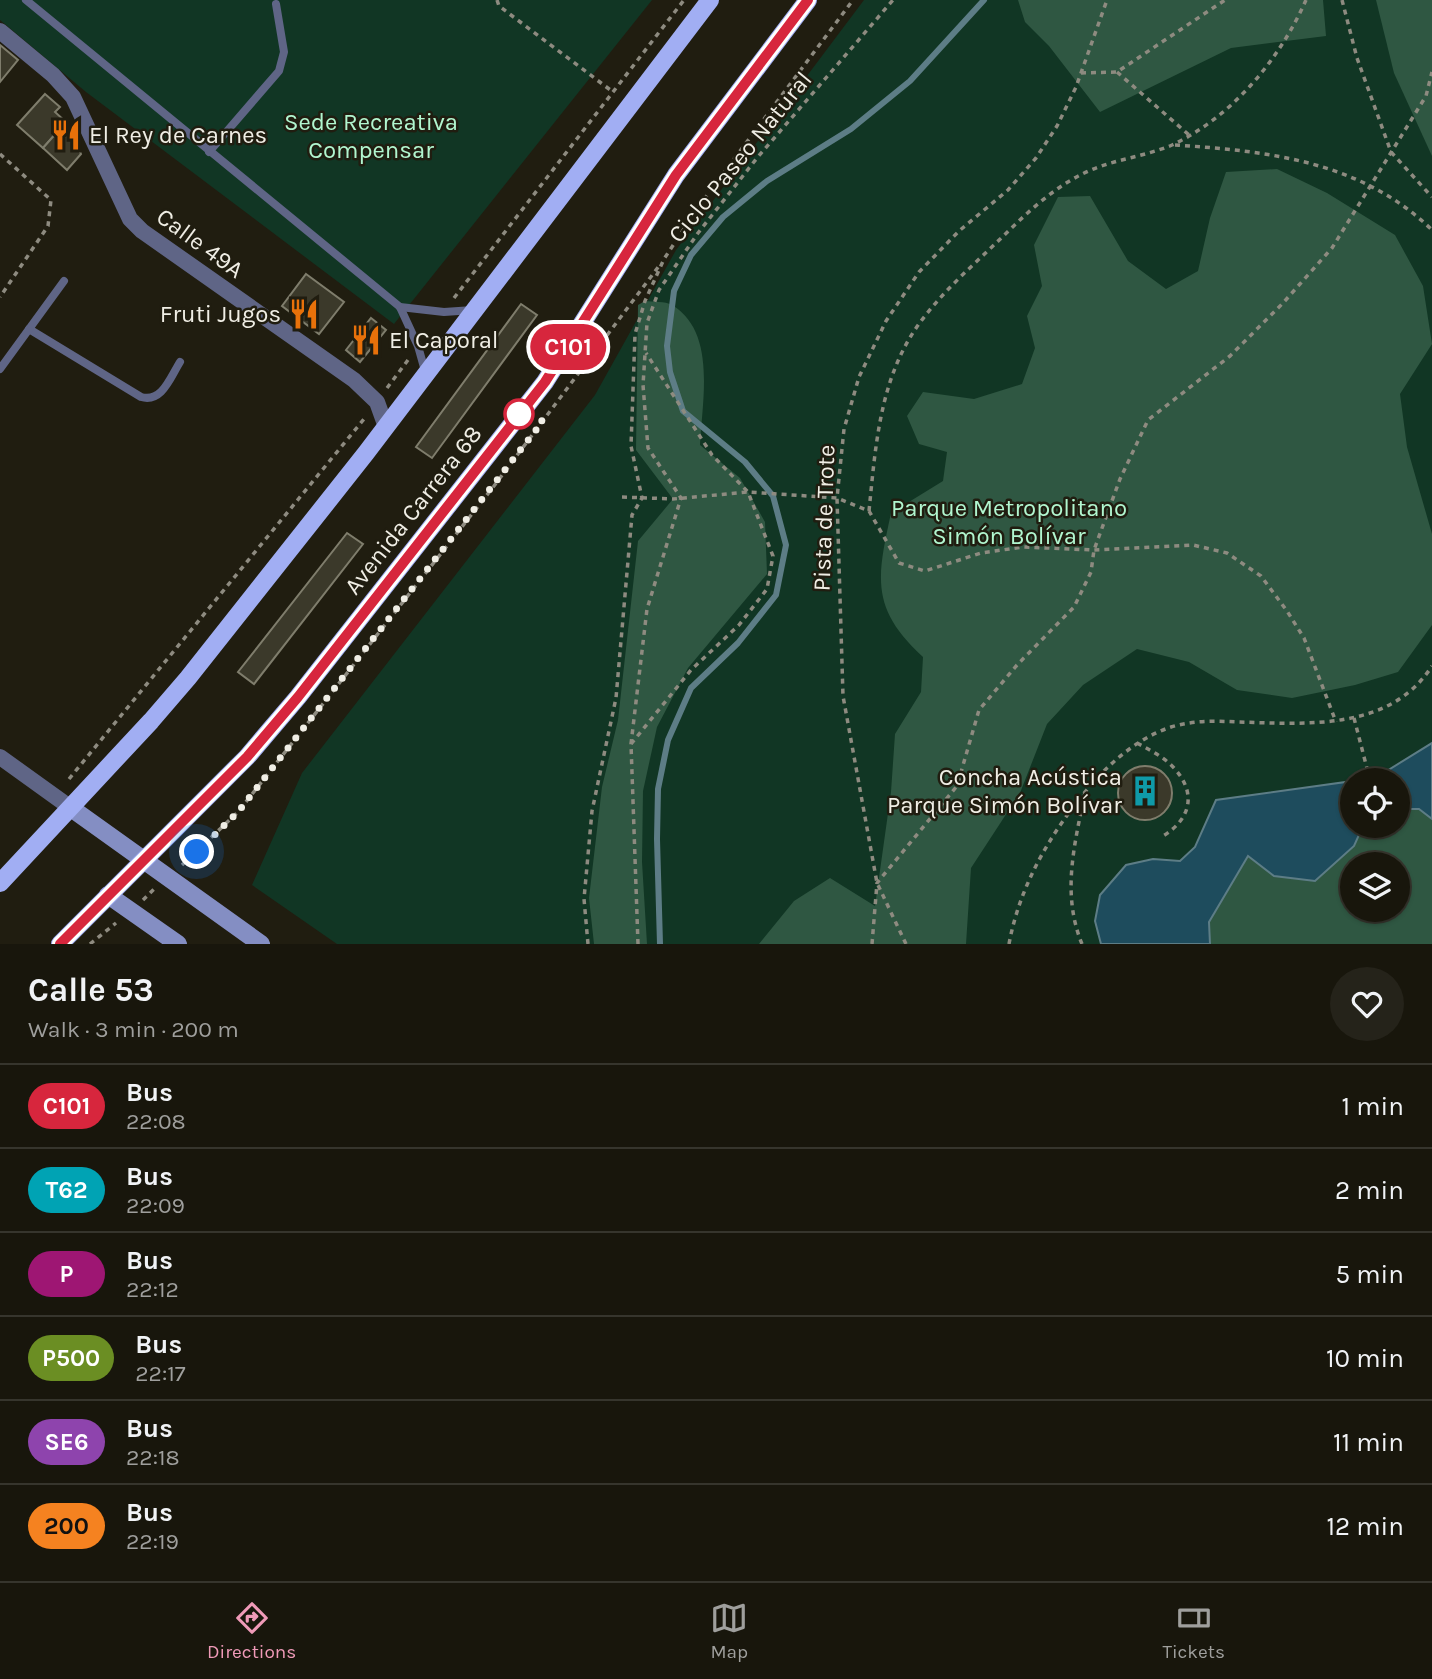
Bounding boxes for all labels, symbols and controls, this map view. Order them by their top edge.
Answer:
street label: Ciclo Paseo Natural [662,66,818,248]
park label: Sede Recreativa Compensar [284,108,458,164]
restaurant icon: El Rey de Carnes [49,118,83,152]
place label: El Rey de Carnes [89,121,267,149]
street label: Calle 49A [151,202,249,284]
restaurant icon: Fruti Jugos [287,297,321,331]
place label: Fruti Jugos [160,300,281,328]
restaurant icon: El Caporal [349,323,383,357]
line badge: C101 [519,324,617,370]
place label: El Caporal [389,326,499,354]
text: C101 [544,333,592,361]
unlabelled marker [504,399,534,429]
street label: Avenida Carrera 68 [339,420,487,600]
street label: Pista de Trote [807,444,841,592]
park label: Parque Metropolitano Simón Bolívar [891,494,1127,550]
place label: Concha Acústica Parque Simón Bolívar [887,763,1122,819]
map controls [1340,768,1410,922]
button: locate [1340,768,1410,838]
building icon: Concha Acústica Parque Simón Bolívar [1128,774,1162,808]
your location [179,834,214,869]
button: layers [1340,852,1410,922]
button: heart [1330,967,1404,1041]
text: Calle 53 [28,971,154,1009]
text: Walk · 3 min · 200 m [28,1016,239,1043]
text: Bus [126,1077,173,1108]
text: 1 min [1341,1091,1404,1122]
text: C101 [43,1092,90,1120]
text: 22:08 [126,1108,186,1135]
text: Bus [126,1161,173,1192]
text: 2 min [1335,1175,1404,1206]
text: T62 [46,1176,87,1204]
text: 22:09 [126,1192,185,1219]
text: Bus [126,1245,173,1276]
text: 5 min [1335,1259,1404,1290]
text: P [60,1260,73,1288]
text: 22:12 [126,1276,179,1303]
text: Bus [135,1329,182,1360]
text: 10 min [1326,1343,1404,1374]
text: P500 [42,1344,100,1372]
text: 22:17 [135,1360,186,1387]
text: Bus [126,1413,173,1444]
text: 11 min [1333,1427,1404,1458]
text: SE6 [45,1428,88,1456]
text: 22:18 [126,1444,180,1471]
text: Bus [126,1497,173,1528]
text: 12 min [1326,1511,1404,1542]
text: 200 [44,1512,89,1540]
text: 22:19 [126,1528,179,1555]
tab: Directions [207,1599,296,1663]
tab: Map [710,1599,748,1663]
tab: Tickets [1162,1599,1225,1663]

